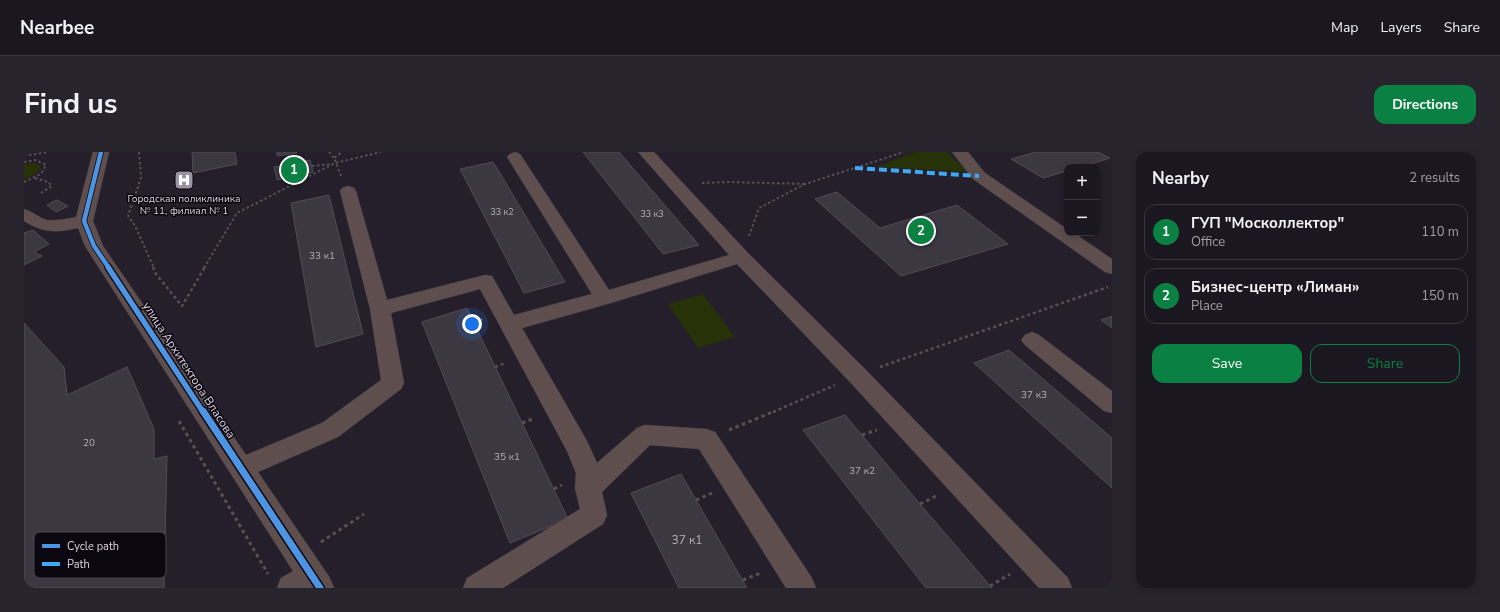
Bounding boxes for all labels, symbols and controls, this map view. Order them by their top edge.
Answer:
text: Nearbee [20,15,94,41]
text: Map [1331,18,1358,37]
text: Layers [1380,18,1422,37]
text: Share [1444,18,1480,37]
text: Find us [24,85,118,123]
button: Directions [1374,85,1476,124]
pin: 1 [281,155,307,185]
map controls [1064,164,1100,236]
button: + [1064,164,1100,200]
text: Nearby [1152,167,1209,190]
hospital icon: Городская поликлиника № 11, филиал № 1 [173,169,195,191]
text: 2 results [1409,169,1460,187]
place label: Городская поликлиника № 11, филиал № 1 [128,192,240,218]
button: − [1064,200,1100,236]
house number: 33 к2 [490,206,514,218]
house number: 33 к3 [640,208,664,220]
text: ГУП "Москоллектор" [1191,213,1344,233]
pin: 2 [908,216,934,246]
text: 1 [1162,223,1170,241]
text: 110 m [1421,223,1459,241]
text: Office [1191,233,1225,251]
house number: 33 к1 [309,249,335,263]
text: Бизнес-центр «Лиман» [1191,277,1359,297]
text: 2 [1162,287,1170,305]
text: 150 m [1421,287,1459,305]
text: Place [1191,297,1223,315]
street label: улица Архитектора Власова [139,299,239,441]
your location [462,314,482,334]
button: Save [1152,344,1302,383]
button: Share [1310,344,1460,383]
house number: 37 к3 [1021,388,1047,402]
house number: 20 [83,436,95,450]
house number: 35 к1 [494,450,520,464]
house number: 37 к2 [849,464,875,478]
legend [34,532,166,578]
house number: 37 к1 [672,532,703,548]
text: Cycle path [67,539,119,554]
text: Path [67,557,90,572]

